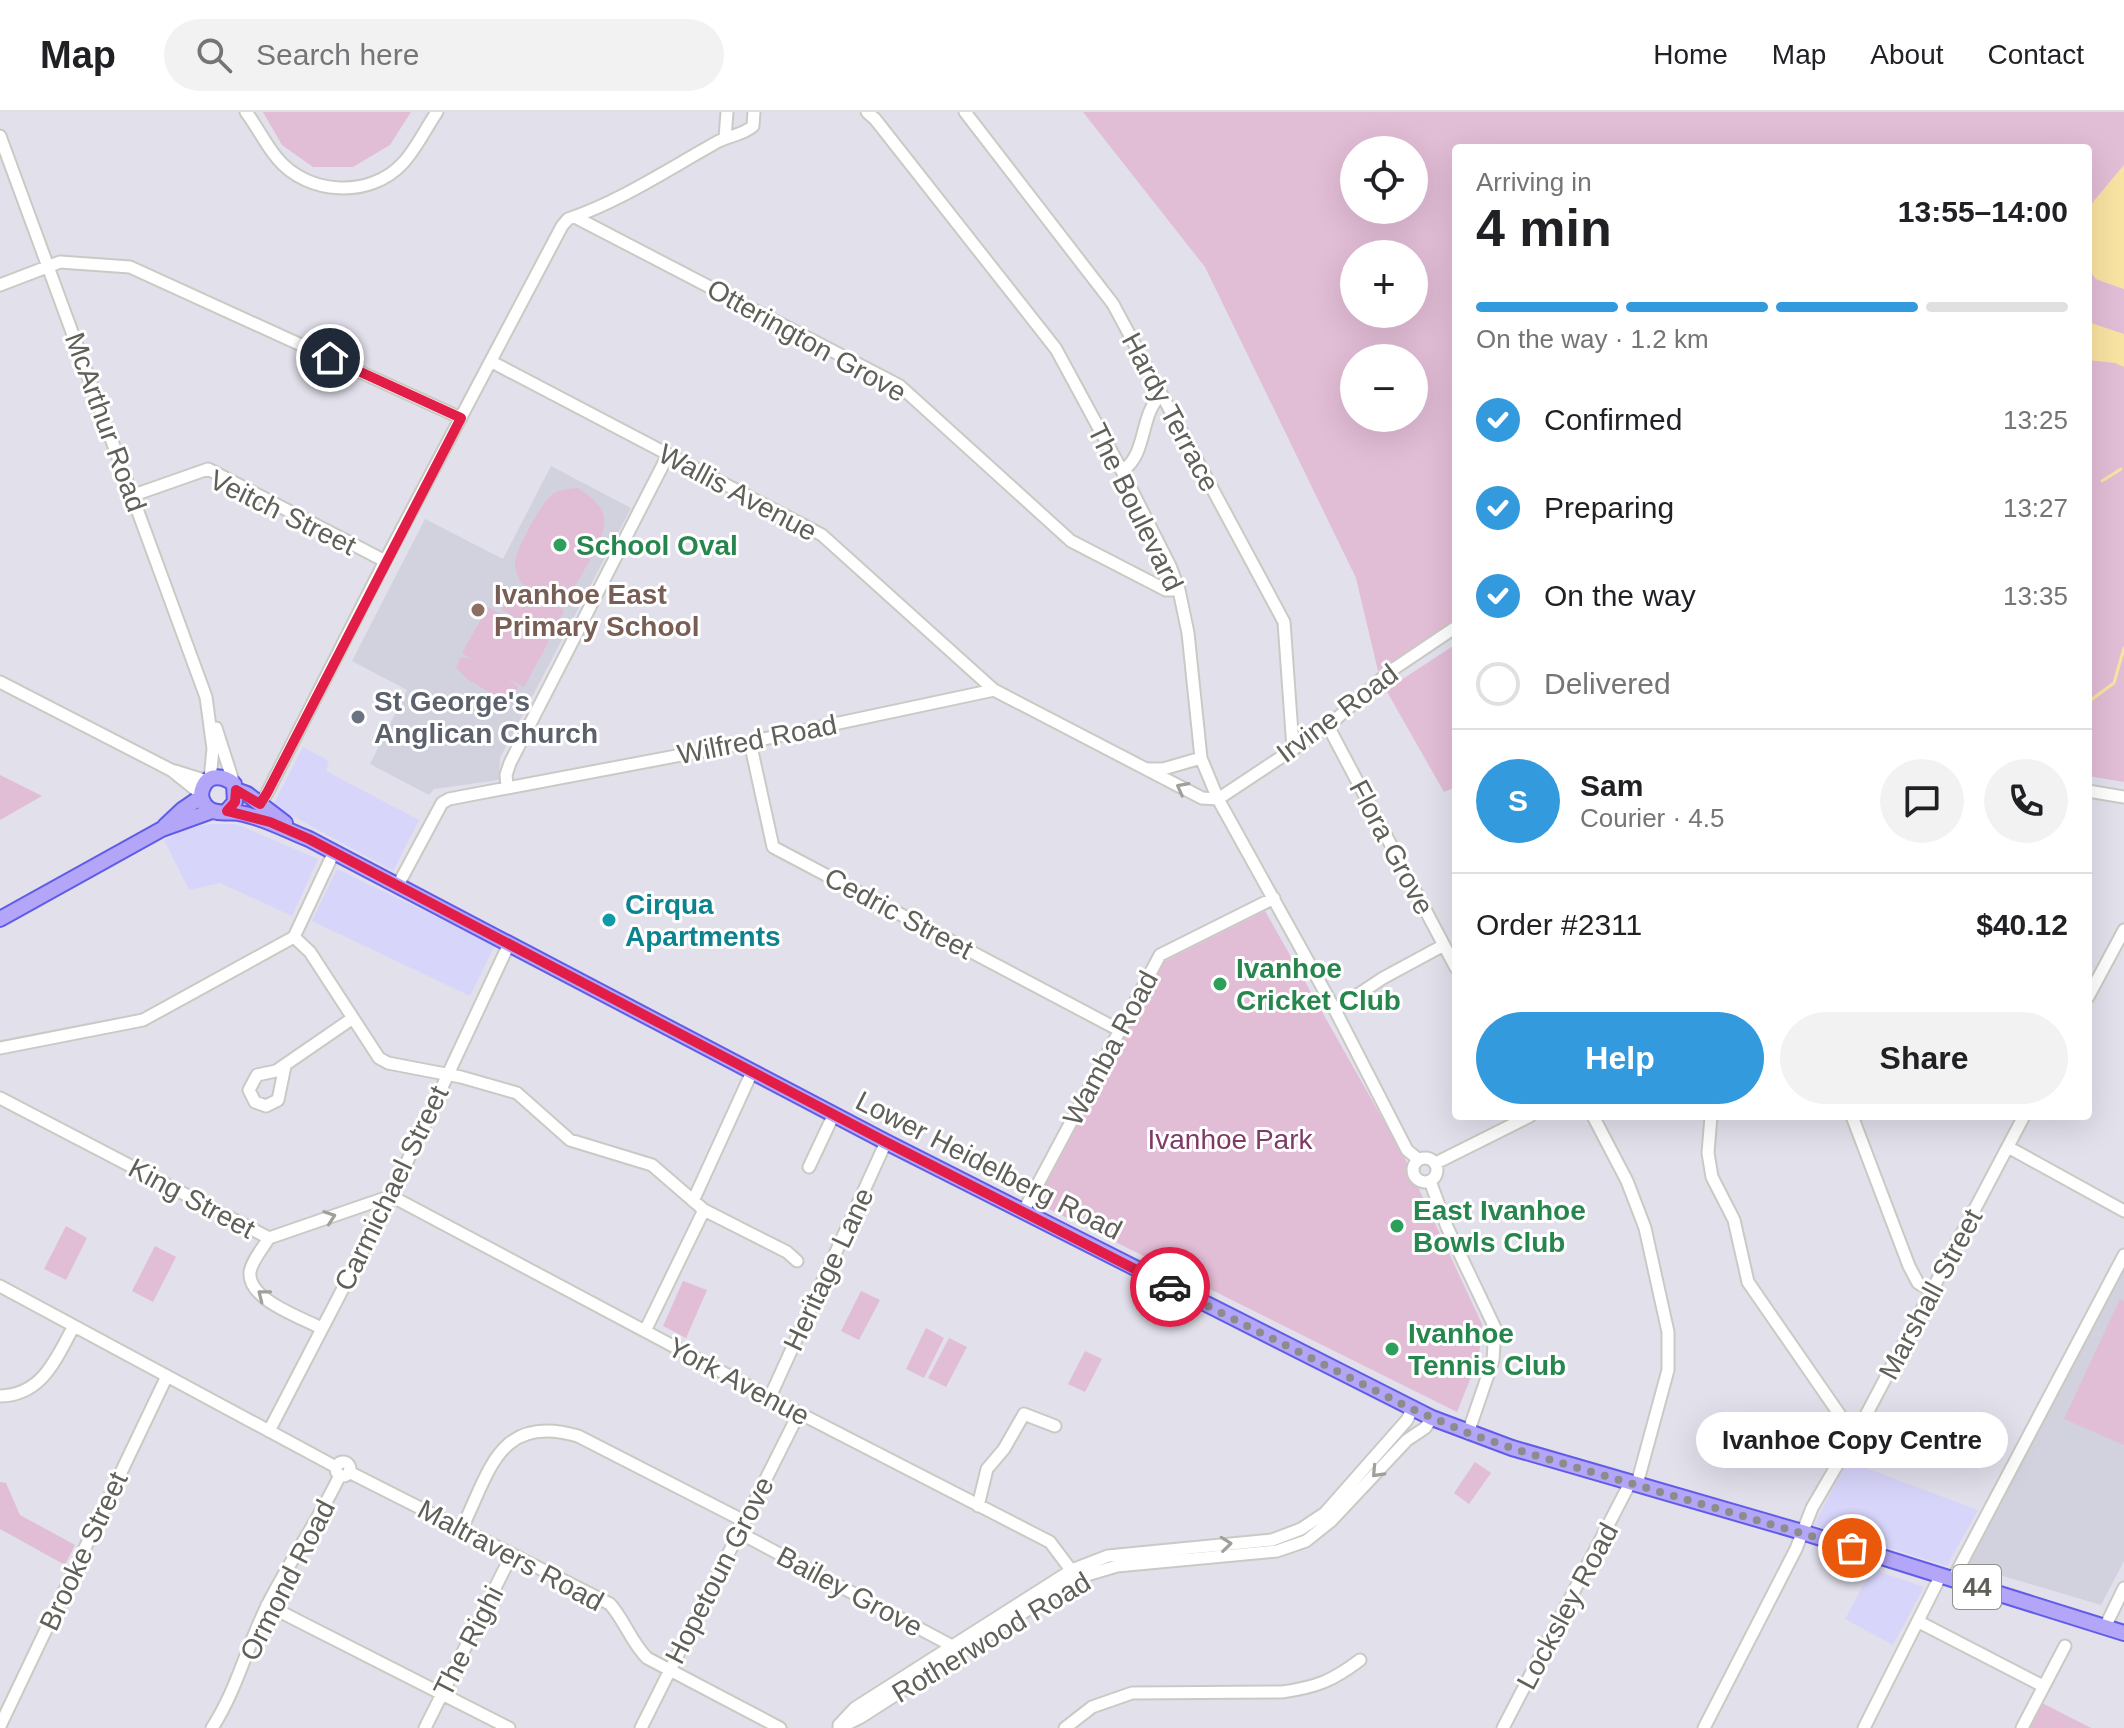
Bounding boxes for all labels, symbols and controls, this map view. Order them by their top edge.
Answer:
search box [164,19,724,91]
icon: search [192,33,236,77]
text: Map [40,34,116,76]
text: Search here [256,38,419,71]
text: Home [1653,39,1728,70]
text: Map [1772,39,1826,70]
text: About [1870,39,1944,70]
text: Contact [1988,39,2084,70]
map controls [1340,136,1428,432]
button: locate [1340,136,1428,224]
text: Arriving in [1476,167,1592,197]
text: 13:55–14:00 [1898,195,2068,228]
text: 4 min [1476,199,1612,257]
button: + [1340,240,1428,328]
street label: Otterington Grove [702,273,912,408]
pin [296,324,364,392]
text: On the way · 1.2 km [1476,324,1709,354]
street label: McArthur Road [59,328,152,516]
street label: Hardy Terrace [1116,328,1225,497]
icon: home [308,336,352,380]
button: − [1340,344,1428,432]
icon: check [1476,398,1520,442]
text: Confirmed [1544,403,1682,436]
text: 13:25 [2003,405,2068,435]
street label: The Boulevard [1082,419,1189,596]
street label: Wallis Avenue [654,438,822,547]
street label: Veitch Street [205,464,361,561]
icon: check [1476,486,1520,530]
text: Preparing [1544,491,1674,524]
text: 13:27 [2003,493,2068,523]
place label: School Oval [576,530,738,561]
marker: School Oval [551,536,569,554]
icon: check [1476,574,1520,618]
place label: Ivanhoe East Primary School [494,579,699,642]
text: On the way [1544,579,1696,612]
text: 13:35 [2003,581,2068,611]
marker: Ivanhoe East Primary School [469,601,487,619]
street label: Irvine Road [1271,658,1404,769]
text: Delivered [1544,667,1671,700]
place label: St George's Anglican Church [374,686,598,749]
marker: St George's Anglican Church [349,708,367,726]
street label: Wilfred Road [675,709,839,770]
button: chat [1880,759,1964,843]
button: phone [1984,759,2068,843]
text: Sam [1580,769,1643,802]
street label: Flora Grove [1343,775,1440,920]
one-way arrow [1175,782,1190,797]
text: S [1508,784,1528,817]
text: Courier · 4.5 [1580,803,1725,833]
street label: Cedric Street [819,861,978,966]
place label: Cirqua Apartments [625,889,781,952]
text: Order #2311 [1476,908,1642,941]
text: $40.12 [1976,908,2068,941]
marker: Cirqua Apartments [600,911,618,929]
place label: Ivanhoe Cricket Club [1236,953,1401,1016]
street label: Wamba Road [1057,966,1164,1131]
marker: Ivanhoe Cricket Club [1211,975,1229,993]
button: Help [1476,1012,1764,1104]
button: Share [1780,1012,2068,1104]
street label: Carmichael Street [328,1081,455,1296]
street label: Lower Heidelberg Road [851,1085,1127,1246]
park label: Ivanhoe Park [1148,1124,1313,1155]
street label: King Street [123,1152,260,1245]
street label: Heritage Lane [777,1183,880,1355]
place label: East Ivanhoe Bowls Club [1413,1195,1586,1258]
street label: Marshall Street [1873,1204,1988,1385]
one-way arrow [322,1210,336,1226]
marker: East Ivanhoe Bowls Club [1388,1217,1406,1235]
courier [1130,1247,1210,1327]
icon: car [1148,1265,1192,1309]
one-way arrow [257,1290,272,1304]
place label: Ivanhoe Tennis Club [1408,1318,1566,1381]
street label: York Avenue [663,1331,815,1432]
marker: Ivanhoe Tennis Club [1383,1340,1401,1358]
callout: Ivanhoe Copy Centre [1696,1412,2008,1468]
text: Ivanhoe Copy Centre [1722,1425,1982,1455]
one-way arrow [1372,1463,1386,1478]
street label: Brooke Street [33,1467,134,1635]
street label: Hopetoun Grove [659,1472,780,1669]
street label: Maltravers Road [413,1494,609,1617]
street label: Ormond Road [234,1495,341,1666]
pin [1818,1514,1886,1582]
street label: Locksley Road [1511,1518,1624,1695]
icon: bag [1830,1526,1874,1570]
one-way arrow [1220,1536,1233,1553]
street label: Bailey Grove [772,1540,928,1643]
road number: 44 [1953,1565,2001,1609]
street label: Rotherwood Road [887,1566,1096,1709]
street label: The Righi [427,1581,509,1702]

